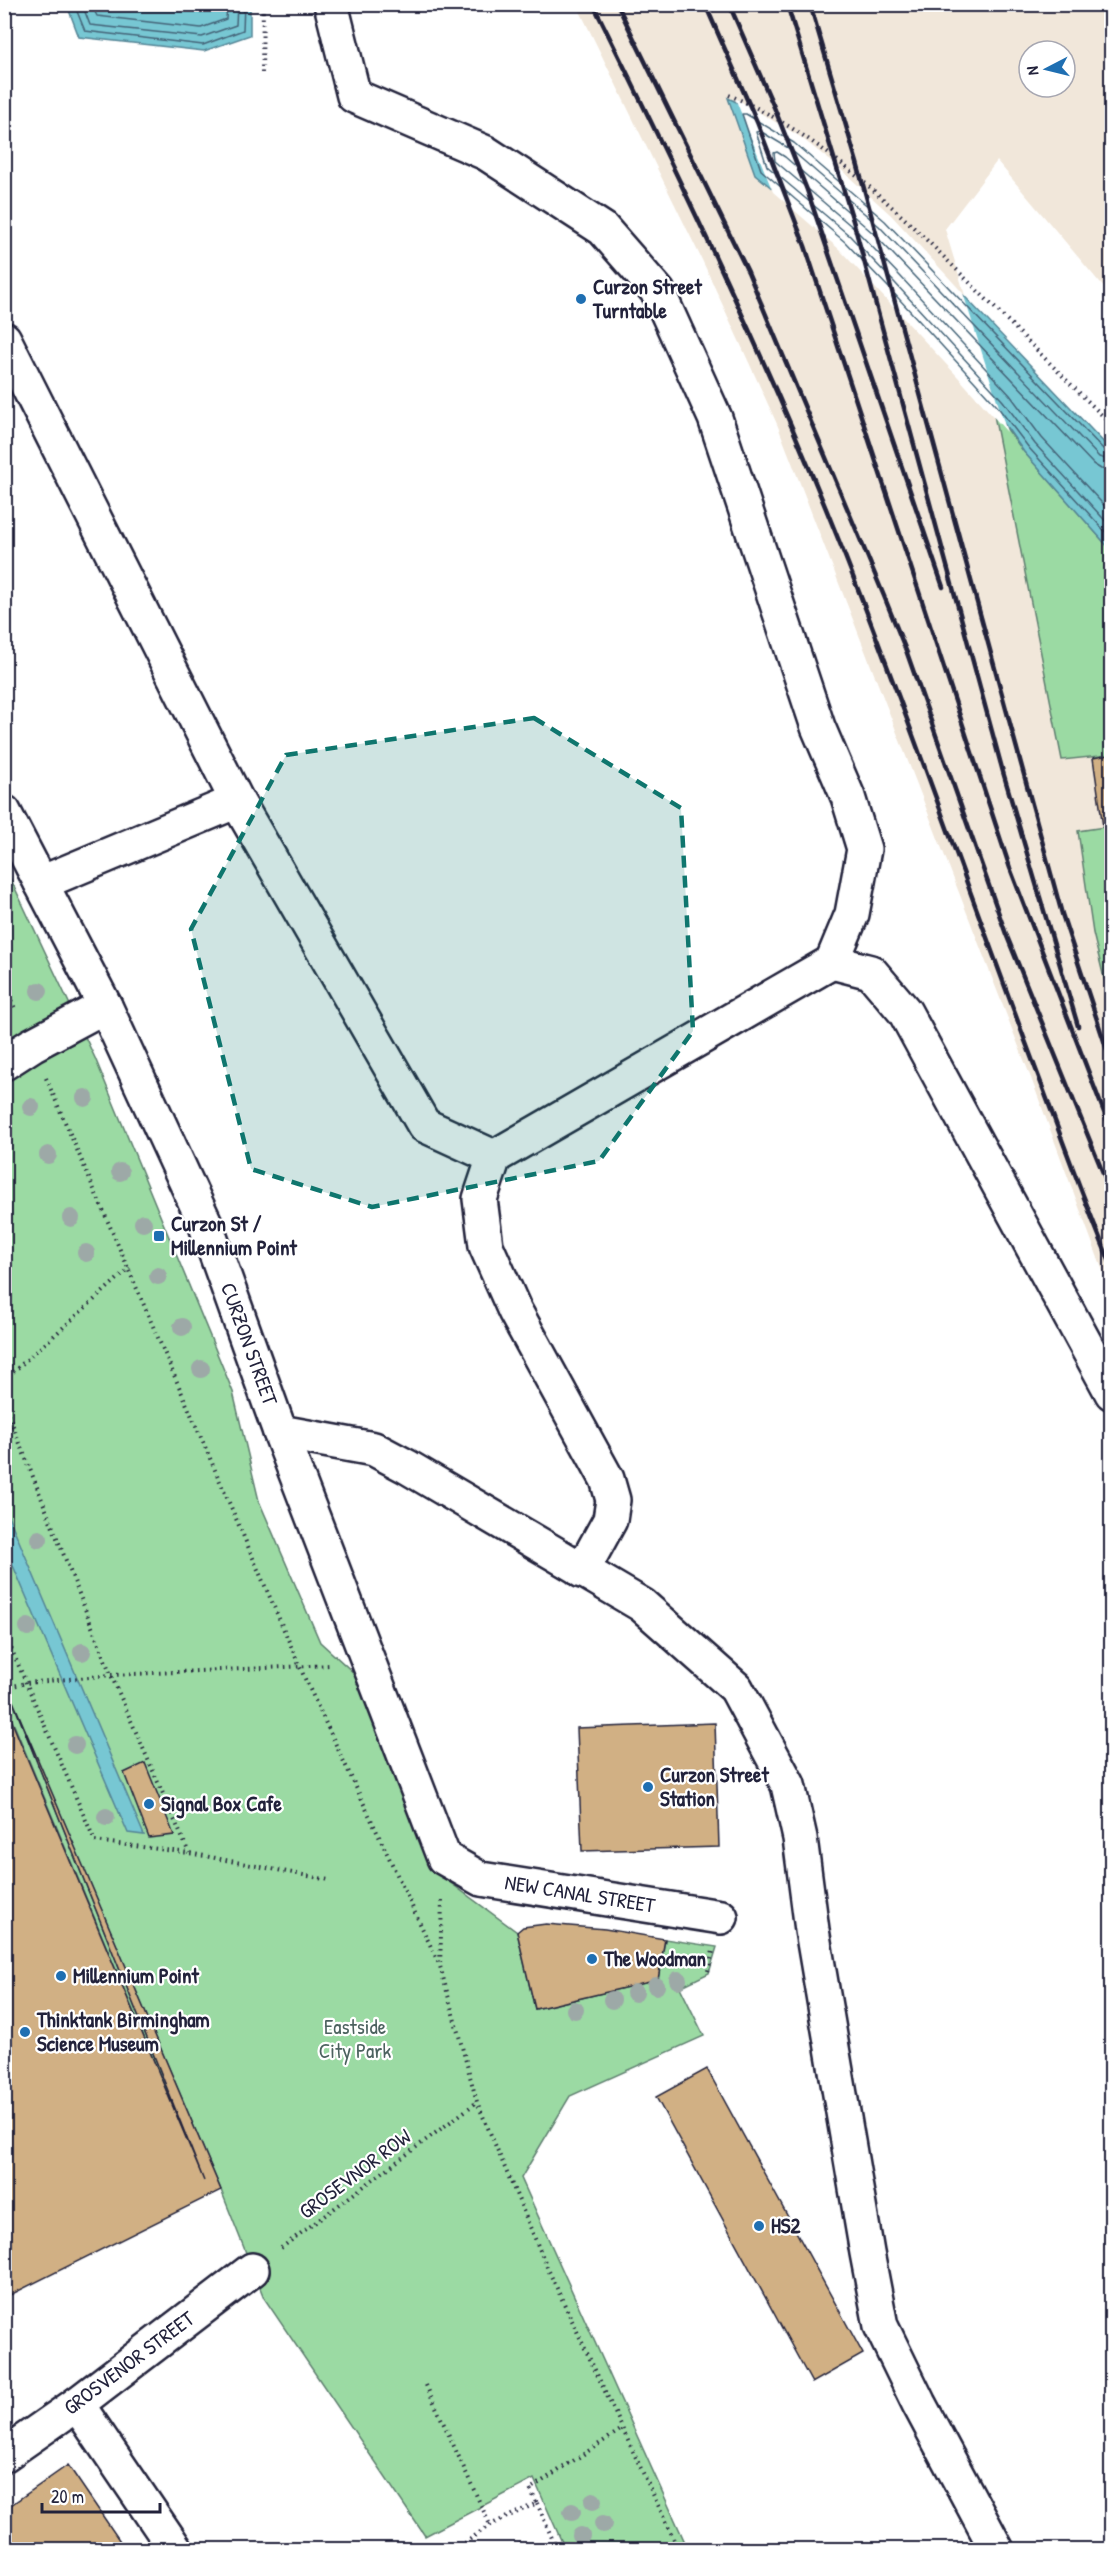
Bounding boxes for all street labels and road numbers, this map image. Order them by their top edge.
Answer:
street label: CURZON STREET [214,1279,285,1410]
street label: NEW CANAL STREET [503,1867,658,1920]
street label: GROSEVNOR ROW [293,2122,417,2225]
street label: GROSVENOR STREET [57,2303,201,2421]

